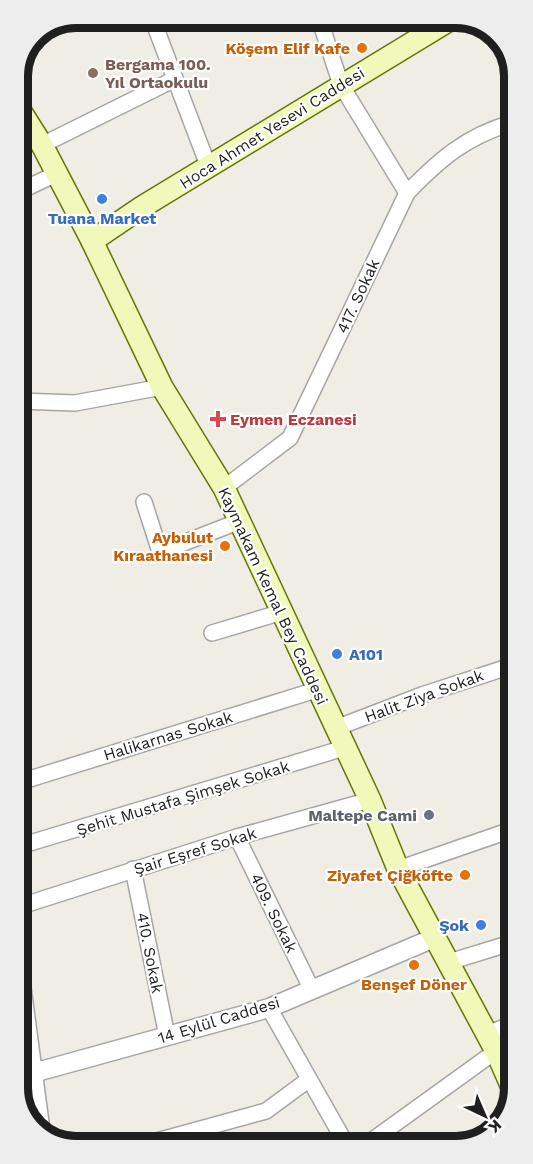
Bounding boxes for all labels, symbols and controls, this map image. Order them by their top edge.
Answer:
place label: Köşem Elif Kafe [226,39,350,58]
marker: Köşem Elif Kafe [355,41,369,55]
place label: Bergama 100. Yıl Ortaokulu [105,55,211,92]
street label: Hoca Ahmet Yesevi Caddesi [176,63,368,193]
marker: Bergama 100. Yıl Ortaokulu [86,66,100,80]
marker: Tuana Market [95,192,109,206]
place label: Tuana Market [48,209,156,228]
street label: 417. Sokak [333,256,383,336]
place label: Eymen Eczanesi [230,410,357,429]
marker: Eymen Eczanesi [211,412,225,426]
street label: Kaymakam Kemal Bey Caddesi [214,484,332,708]
place label: Aybulut Kıraathanesi [113,528,213,565]
marker: Aybulut Kıraathanesi [218,539,232,553]
place label: A101 [349,645,383,664]
marker: A101 [330,647,344,661]
street label: Halit Ziya Sokak [362,666,486,726]
street label: Halikarnas Sokak [101,707,235,765]
street label: Şehit Mustafa Şimşek Sokak [74,757,292,839]
place label: Maltepe Cami [308,806,417,825]
marker: Maltepe Cami [422,808,436,822]
street label: Şair Eşref Sokak [131,823,259,879]
place label: Ziyafet Çiğköfte [327,866,453,885]
marker: Ziyafet Çiğköfte [458,868,472,882]
street label: 409. Sokak [247,870,301,956]
street label: 410. Sokak [133,911,167,995]
place label: Şok [439,916,469,935]
marker: Şok [474,918,488,932]
marker: Benşef Döner [407,958,421,972]
place label: Benşef Döner [361,975,467,994]
street label: 14 Eylül Caddesi [156,992,282,1048]
north arrow [455,1086,515,1146]
text: K [484,1116,506,1137]

